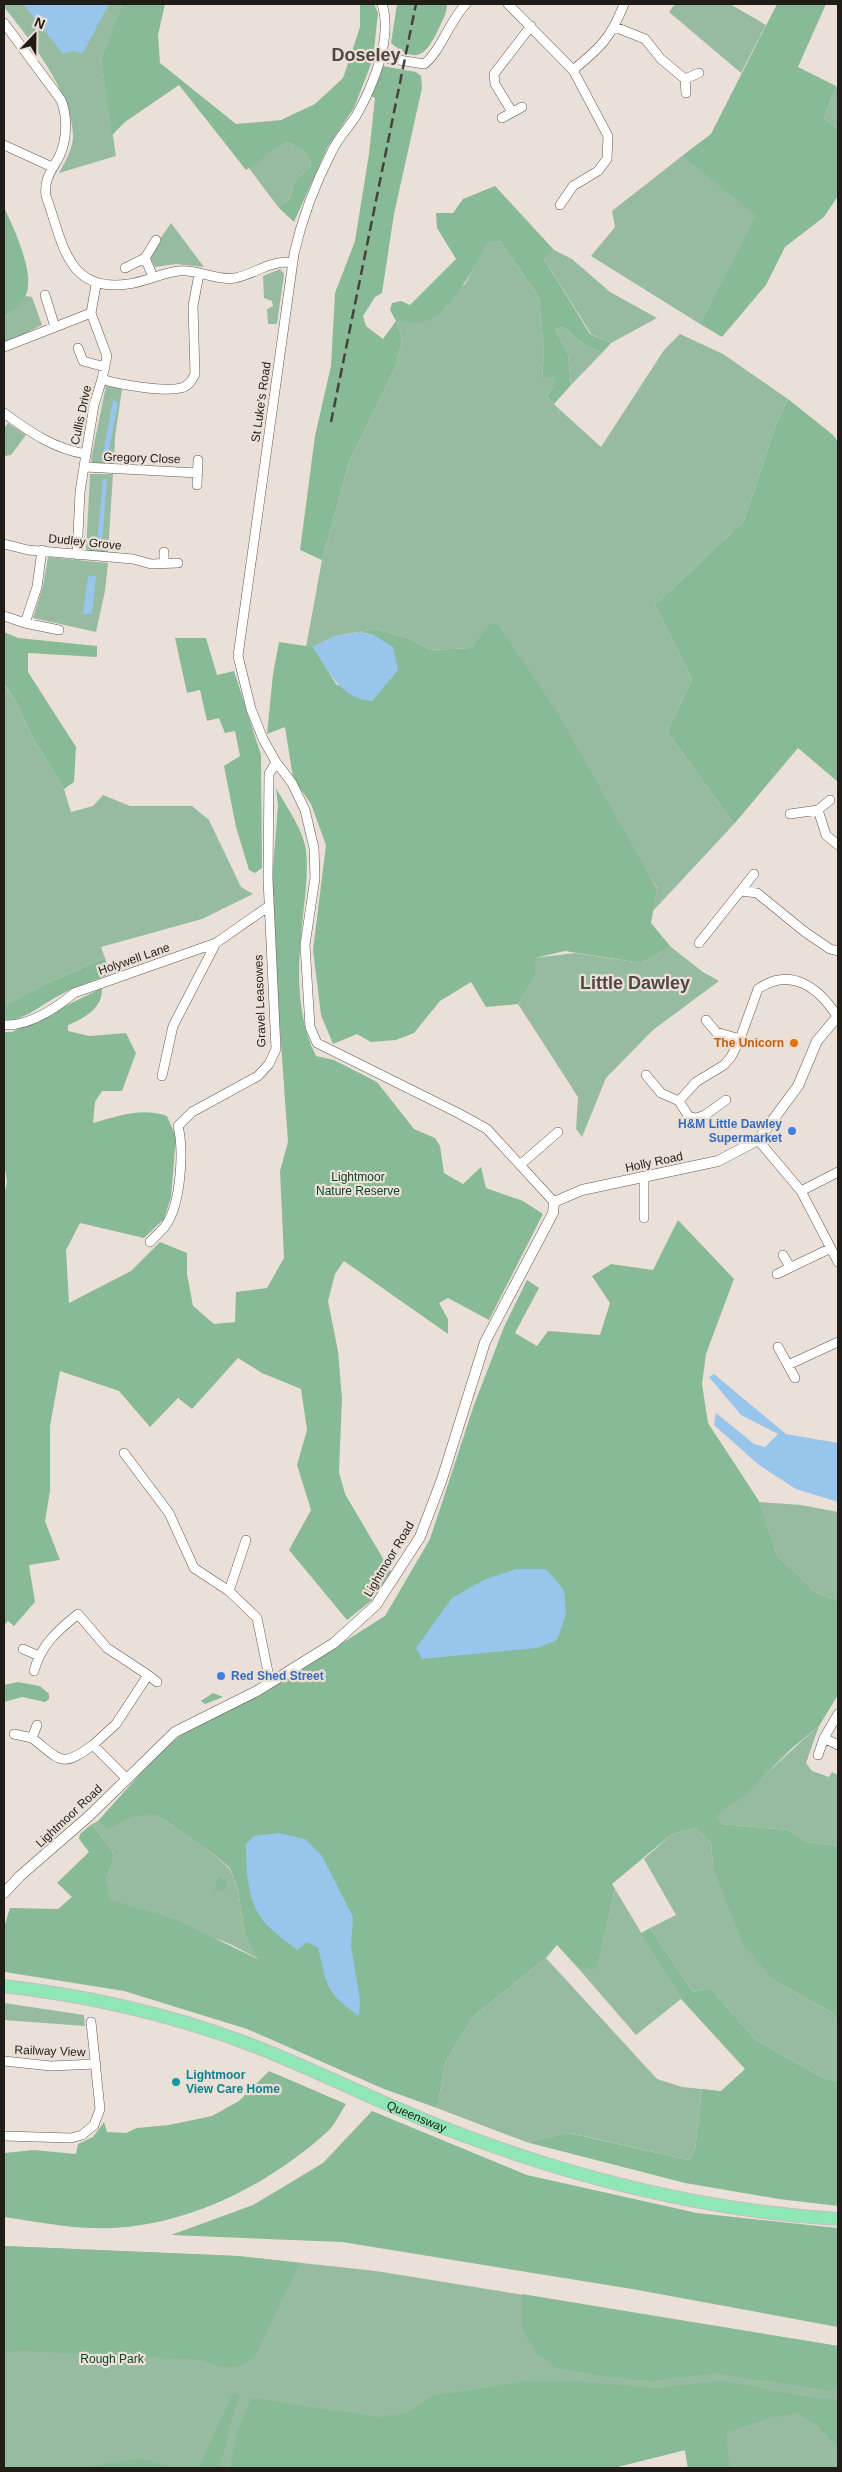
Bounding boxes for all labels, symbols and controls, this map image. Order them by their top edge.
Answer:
north arrow [10,10,60,60]
text: N [32,14,48,32]
district label: Doseley [331,45,401,65]
street label: St Luke's Road [248,361,274,443]
street label: Cullis Drive [68,384,94,446]
street label: Gregory Close [103,450,181,466]
street label: Dudley Grove [48,531,123,553]
street label: Holywell Lane [96,940,172,978]
street label: Gravel Leasowes [251,954,269,1048]
district label: Little Dawley [580,973,690,993]
place label: The Unicorn [714,1036,784,1050]
marker: The Unicorn [788,1037,800,1049]
place label: H&M Little Dawley Supermarket [678,1117,782,1145]
marker: H&M Little Dawley Supermarket [786,1125,798,1137]
street label: Holly Road [624,1149,684,1175]
park label: Lightmoor Nature Reserve [316,1170,400,1198]
street label: Lightmoor Road [361,1519,417,1599]
place label: Red Shed Street [231,1669,324,1683]
marker: Red Shed Street [215,1670,227,1682]
street label: Lightmoor Road [33,1782,105,1850]
street label: Railway View [14,2043,86,2059]
place label: Lightmoor View Care Home [186,2068,280,2096]
marker: Lightmoor View Care Home [170,2076,182,2088]
street label: Queensway [385,2098,448,2135]
park label: Rough Park [80,2352,145,2366]

